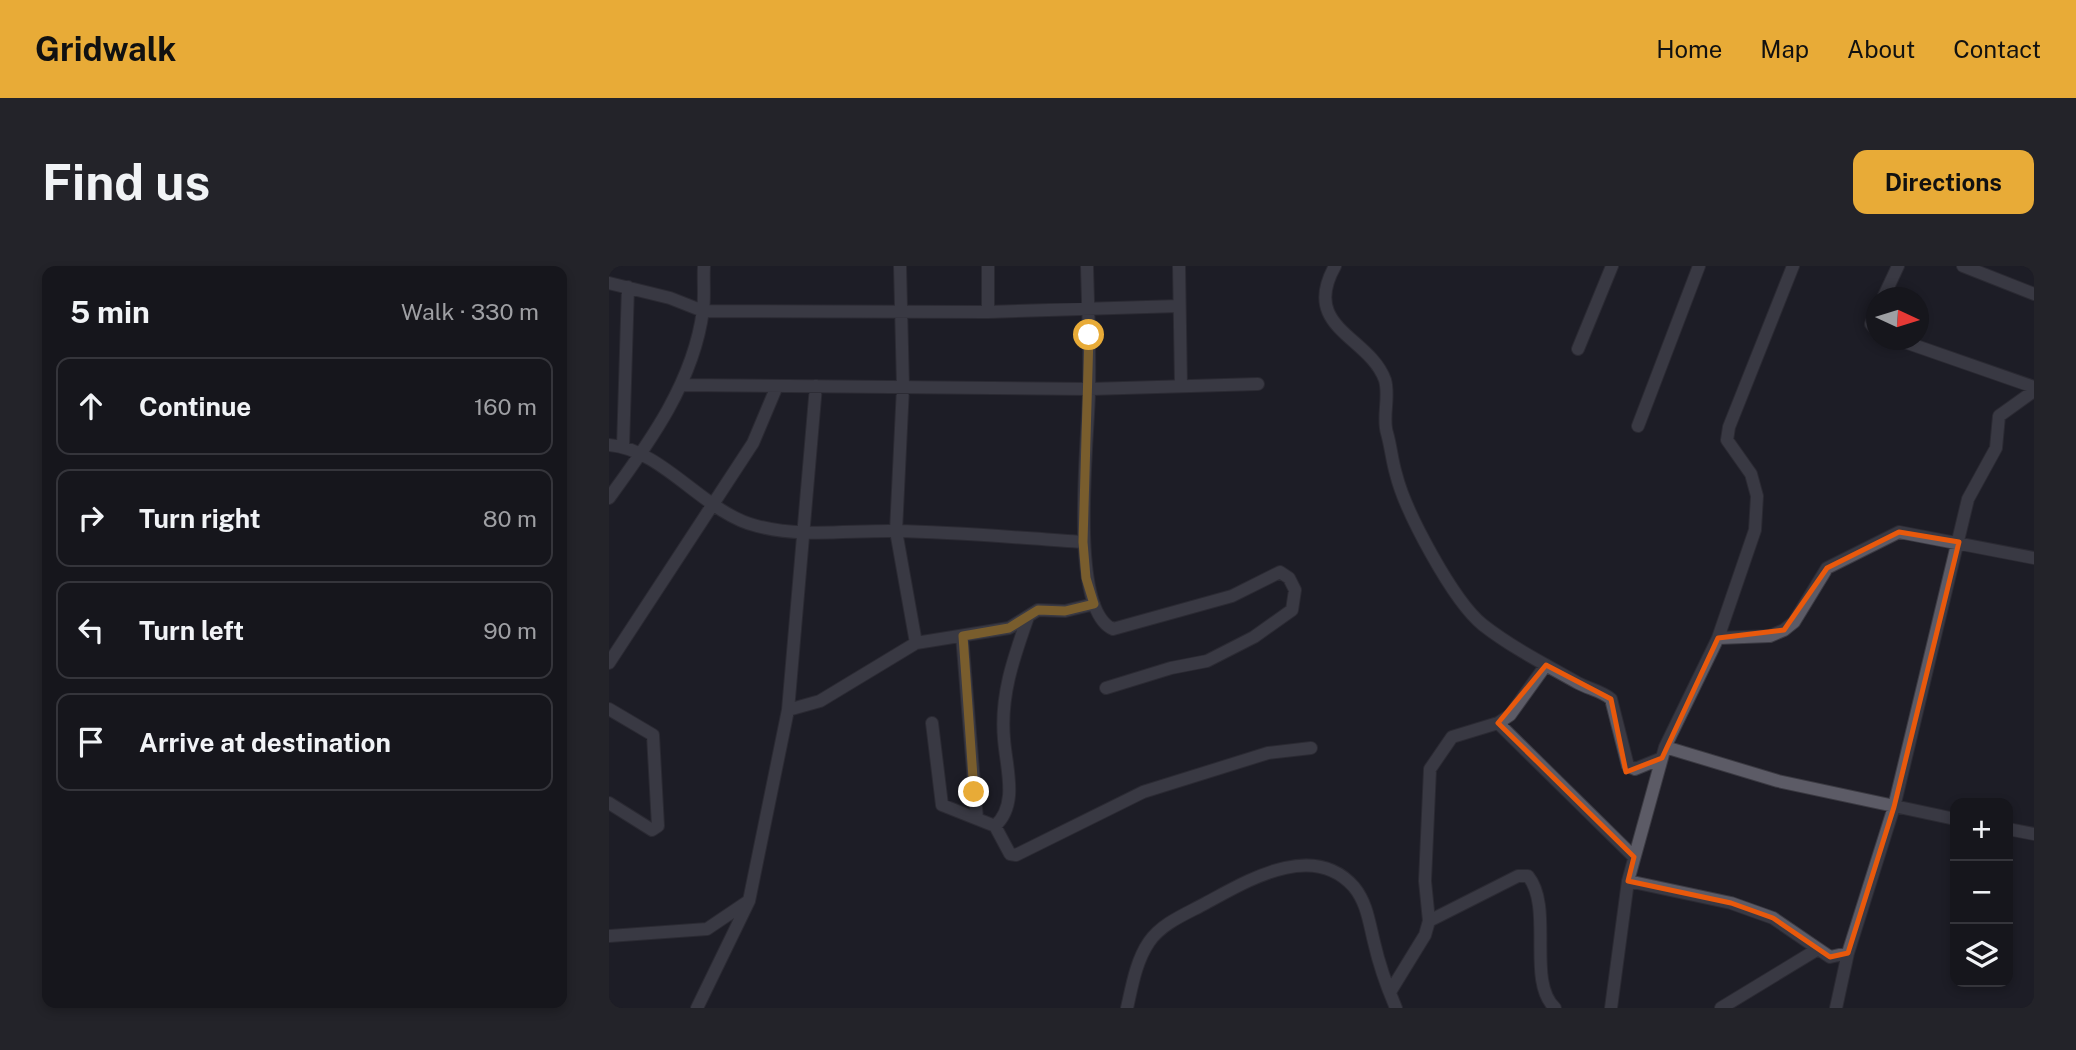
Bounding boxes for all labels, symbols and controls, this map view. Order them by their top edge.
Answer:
text: Gridwalk [35,30,176,68]
text: Home [1656,35,1722,63]
text: Map [1760,35,1809,63]
text: About [1847,35,1915,63]
text: Contact [1953,35,2041,63]
button: Directions [1853,150,2034,214]
text: Find us [42,153,210,211]
north arrow [1866,287,1929,350]
text: 5 min [70,294,150,330]
text: Walk · 330 m [401,298,539,325]
route start [1073,319,1104,350]
icon: ahead [72,387,110,425]
text: Continue [139,391,251,422]
text: 160 m [474,393,537,420]
icon: right [72,499,110,537]
text: Turn right [139,503,261,534]
text: 80 m [483,505,537,532]
icon: left [72,611,110,649]
text: Turn left [139,615,244,646]
text: 90 m [483,617,537,644]
icon: arrive [72,723,110,761]
text: Arrive at destination [139,727,391,758]
route end [958,776,989,807]
map controls [1950,798,2013,987]
button: + [1950,798,2013,861]
button: − [1950,861,2013,924]
button: layers [1950,924,2013,987]

